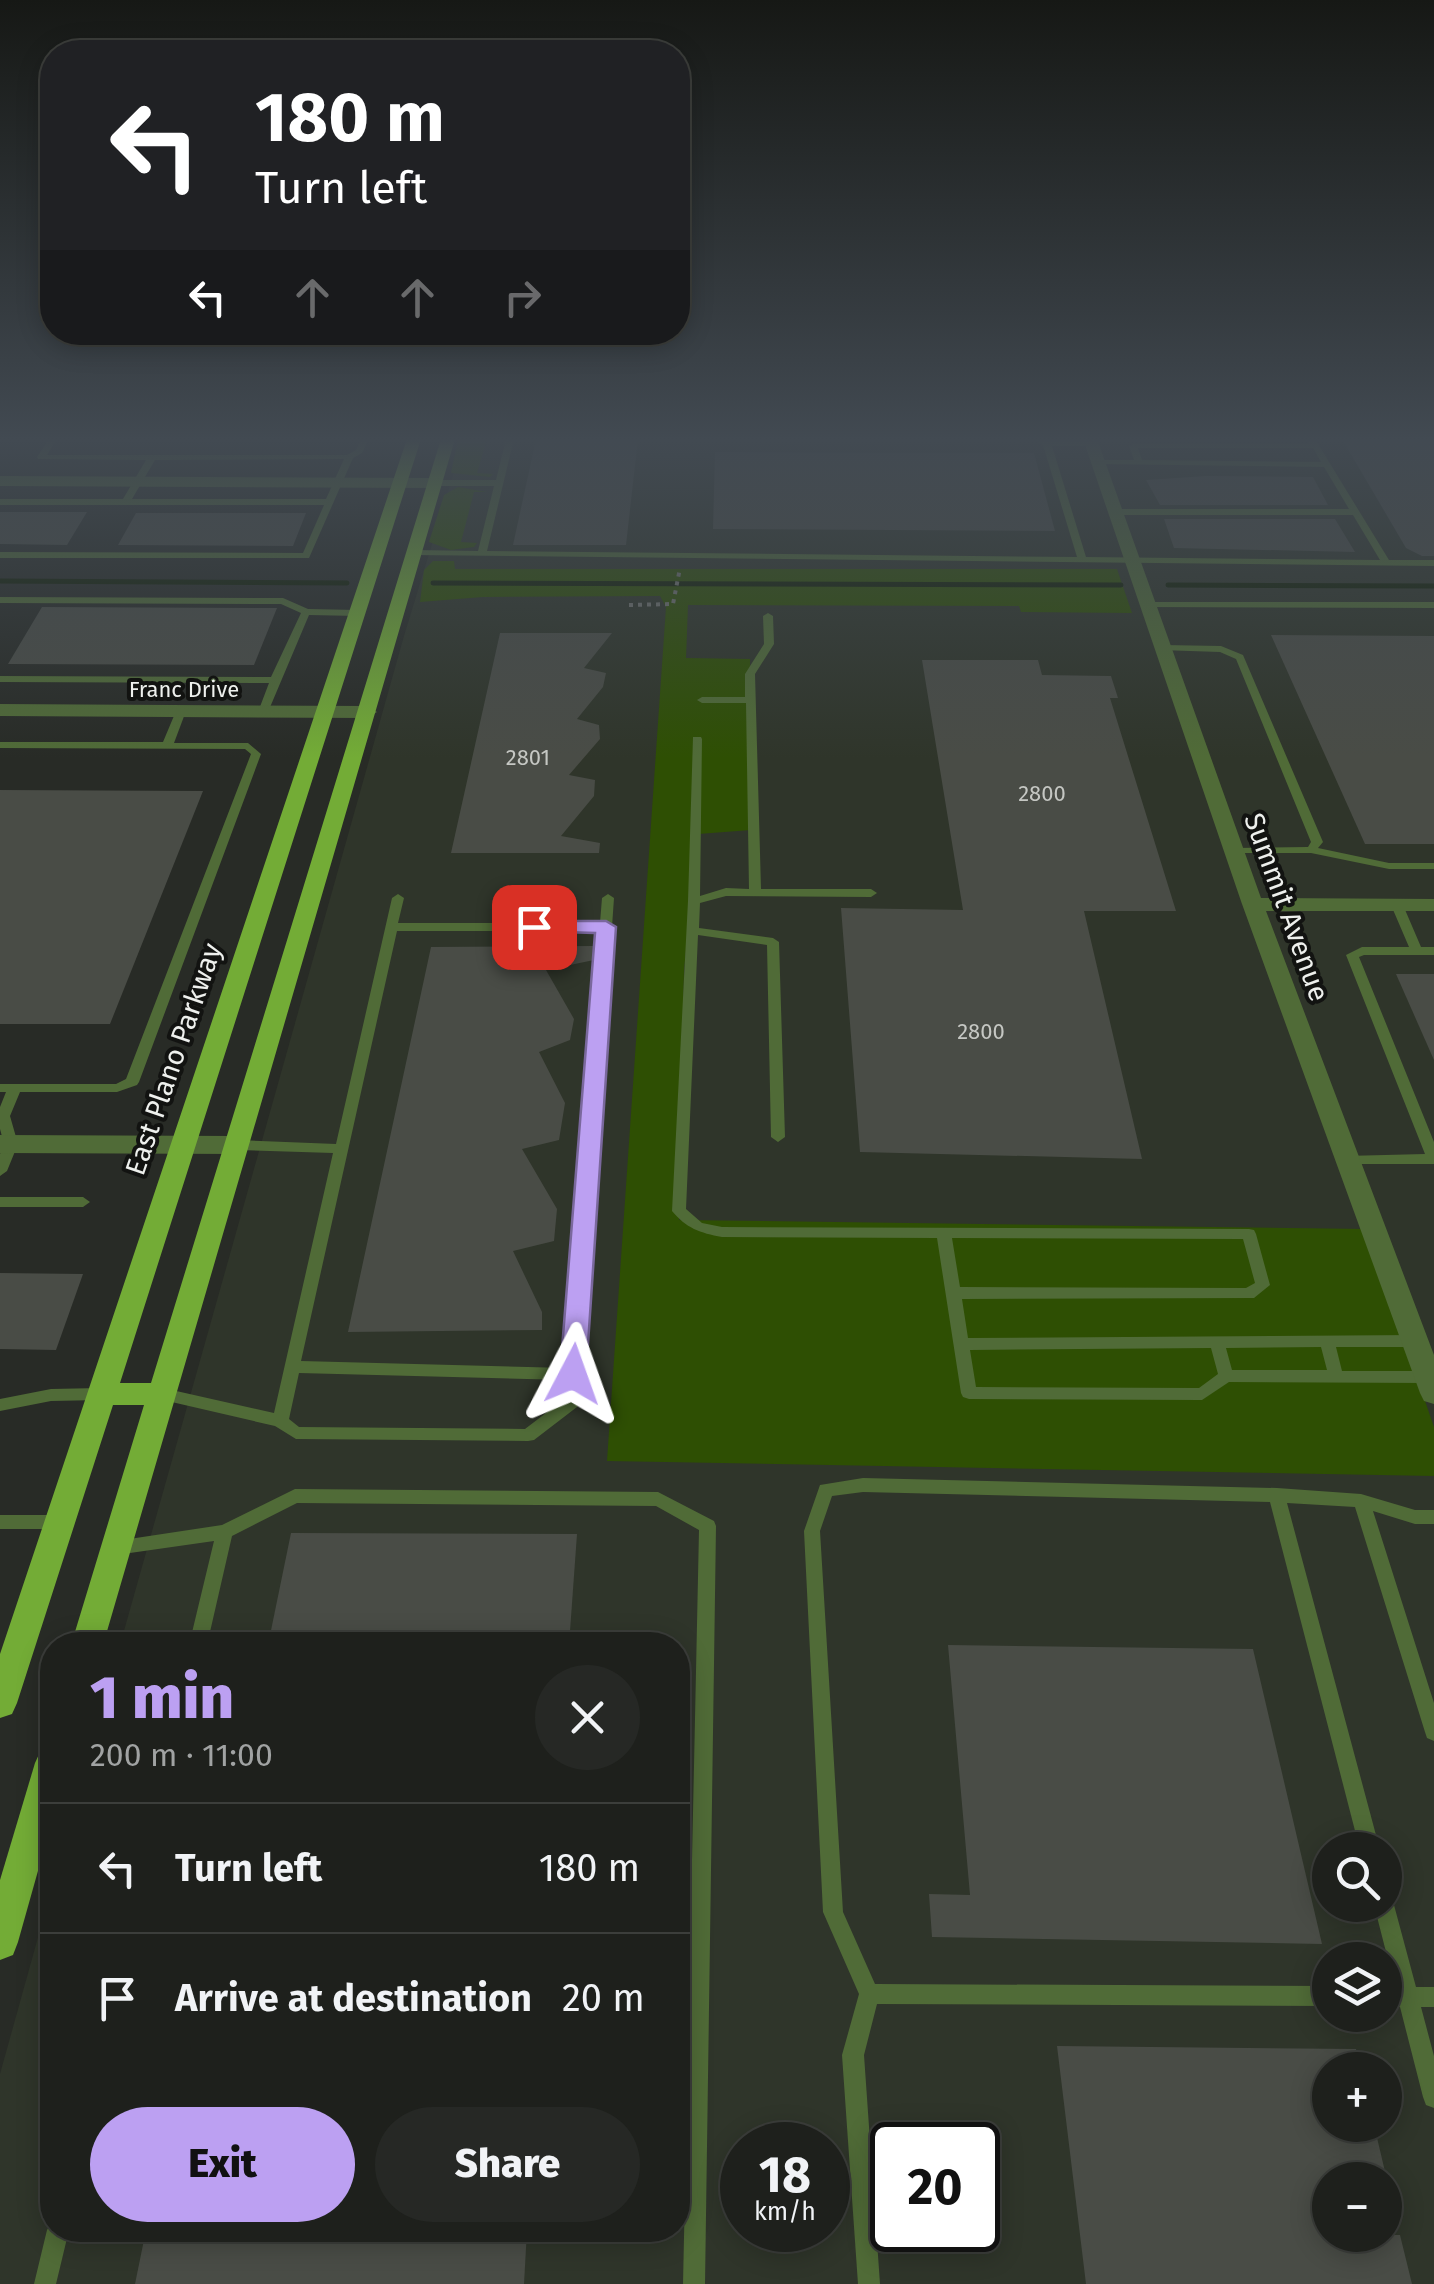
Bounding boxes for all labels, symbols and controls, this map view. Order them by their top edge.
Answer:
text: 180 m [255,76,445,160]
icon: left [90,80,220,210]
text: Turn left [255,161,427,215]
icon: left [180,270,235,325]
icon: ahead [285,270,340,325]
icon: ahead [390,270,445,325]
icon: right [495,270,550,325]
street label: Franc Drive [129,676,239,703]
house number: 2801 [506,744,550,771]
house number: 2800 [1018,780,1066,807]
street label: Summit Avenue [1237,809,1336,1006]
pin [492,885,577,970]
icon: arrive [507,900,562,955]
street label: East Plano Parkway [118,939,229,1179]
house number: 2800 [957,1018,1005,1045]
position arrow [521,1322,625,1426]
text: 1 min [90,1662,234,1734]
button: close [535,1665,640,1770]
text: 200 m · 11:00 [90,1736,273,1774]
map controls [1312,1832,1402,2252]
button: search [1312,1832,1402,1922]
icon: left [90,1841,145,1896]
text: Turn left [175,1845,322,1891]
text: 180 m [539,1845,640,1891]
button: layers [1312,1942,1402,2032]
icon: arrive [90,1971,145,2026]
text: Arrive at destination [175,1975,532,2021]
text: 20 m [562,1975,645,2021]
button: + [1312,2052,1402,2142]
button: Exit [90,2107,355,2222]
button: Share [375,2107,640,2222]
speed limit sign: 20 [870,2122,1000,2252]
text: 18 [759,2145,811,2205]
button: − [1312,2162,1402,2252]
text: km/h [754,2197,816,2227]

